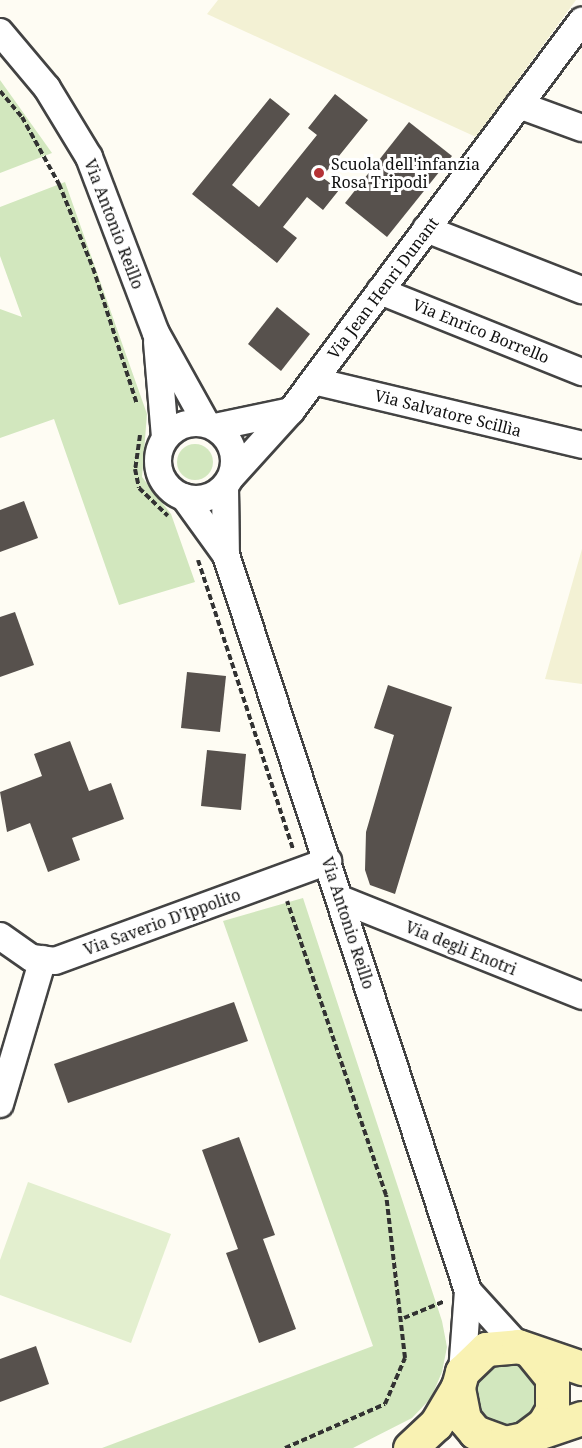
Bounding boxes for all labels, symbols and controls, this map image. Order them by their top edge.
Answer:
place label: Scuola dell'infanzia Rosa Tripodi [331,154,480,192]
street label: Via Antonio Reillo [80,156,148,292]
marker: Scuola dell'infanzia Rosa Tripodi [312,166,326,180]
street label: Via Jean Henri Dunant [323,213,443,363]
street label: Via Enrico Borrello [410,295,552,367]
street label: Via Salvatore Scillìa [372,385,524,441]
street label: Via Antonio Reillo [318,855,378,991]
street label: Via Saverio D'Ippolito [81,885,243,959]
street label: Via degli Enotri [403,917,519,979]

